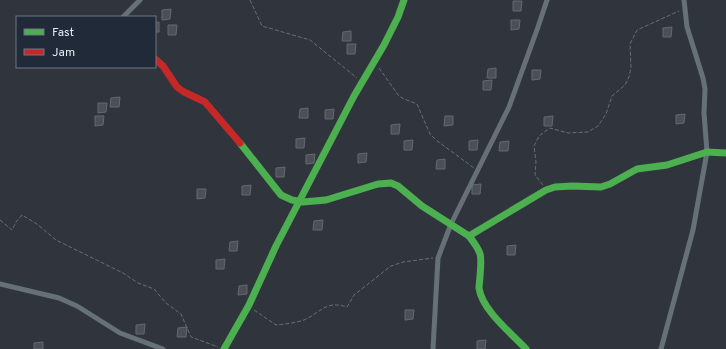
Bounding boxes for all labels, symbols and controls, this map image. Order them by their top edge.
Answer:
legend [16,16,156,68]
text: Fast [52,25,74,41]
text: Jam [52,45,75,61]

